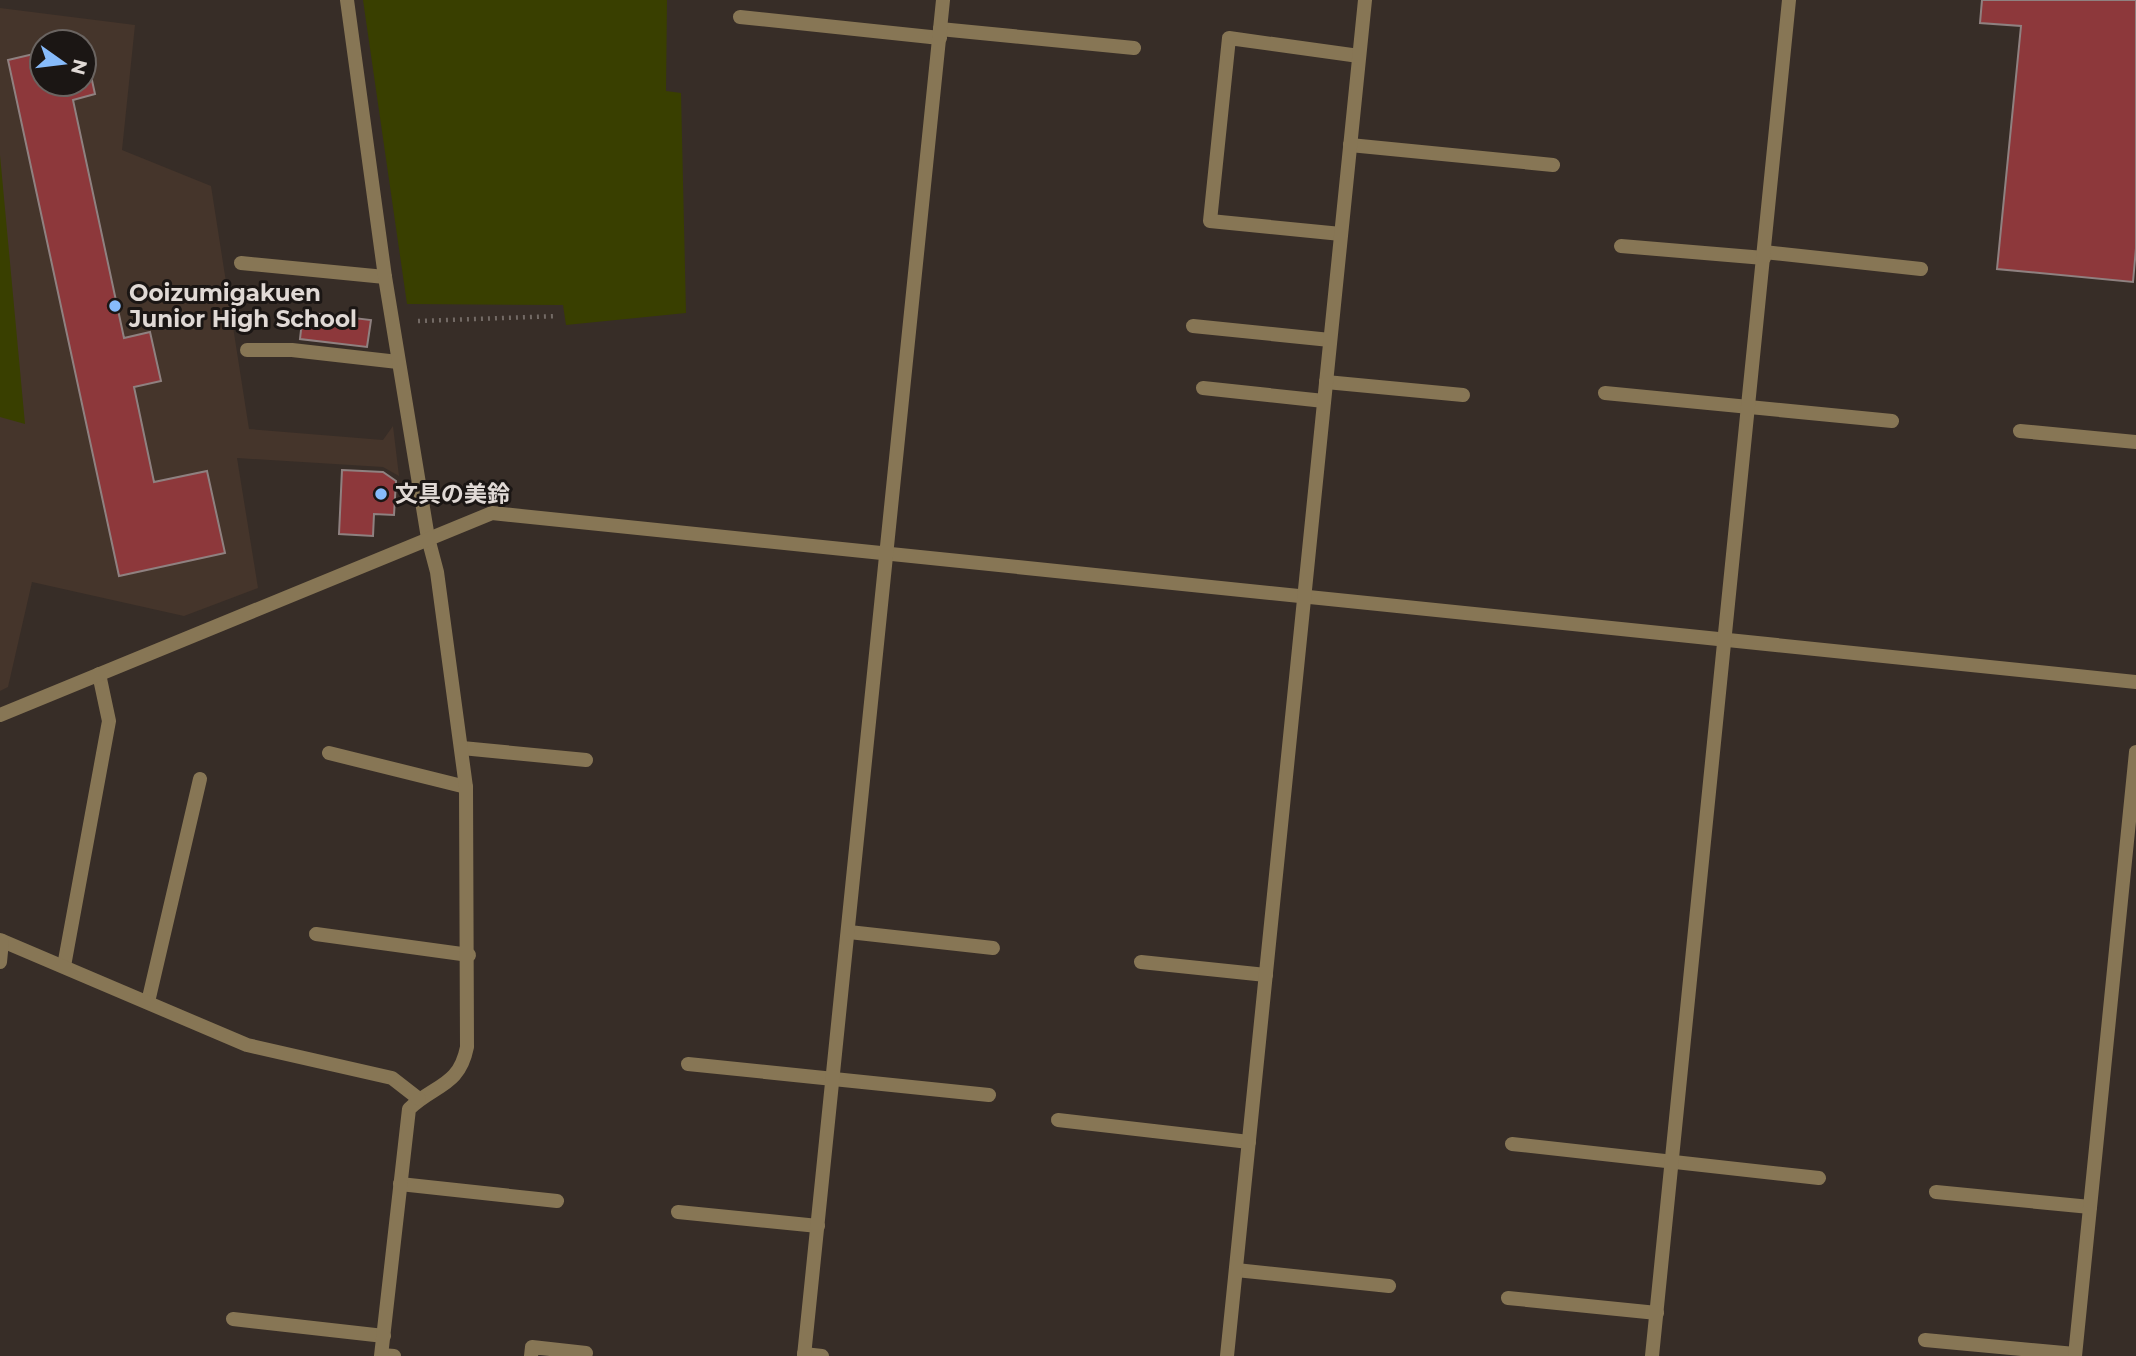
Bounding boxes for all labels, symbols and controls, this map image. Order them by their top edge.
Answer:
north arrow [28,28,98,98]
text: N [66,57,92,77]
place label: Ooizumigakuen Junior High School [128,279,357,333]
marker: Ooizumigakuen Junior High School [107,298,123,314]
place label: 文具の美鈴 [395,480,510,508]
marker: 文具の美鈴 [373,486,389,502]

